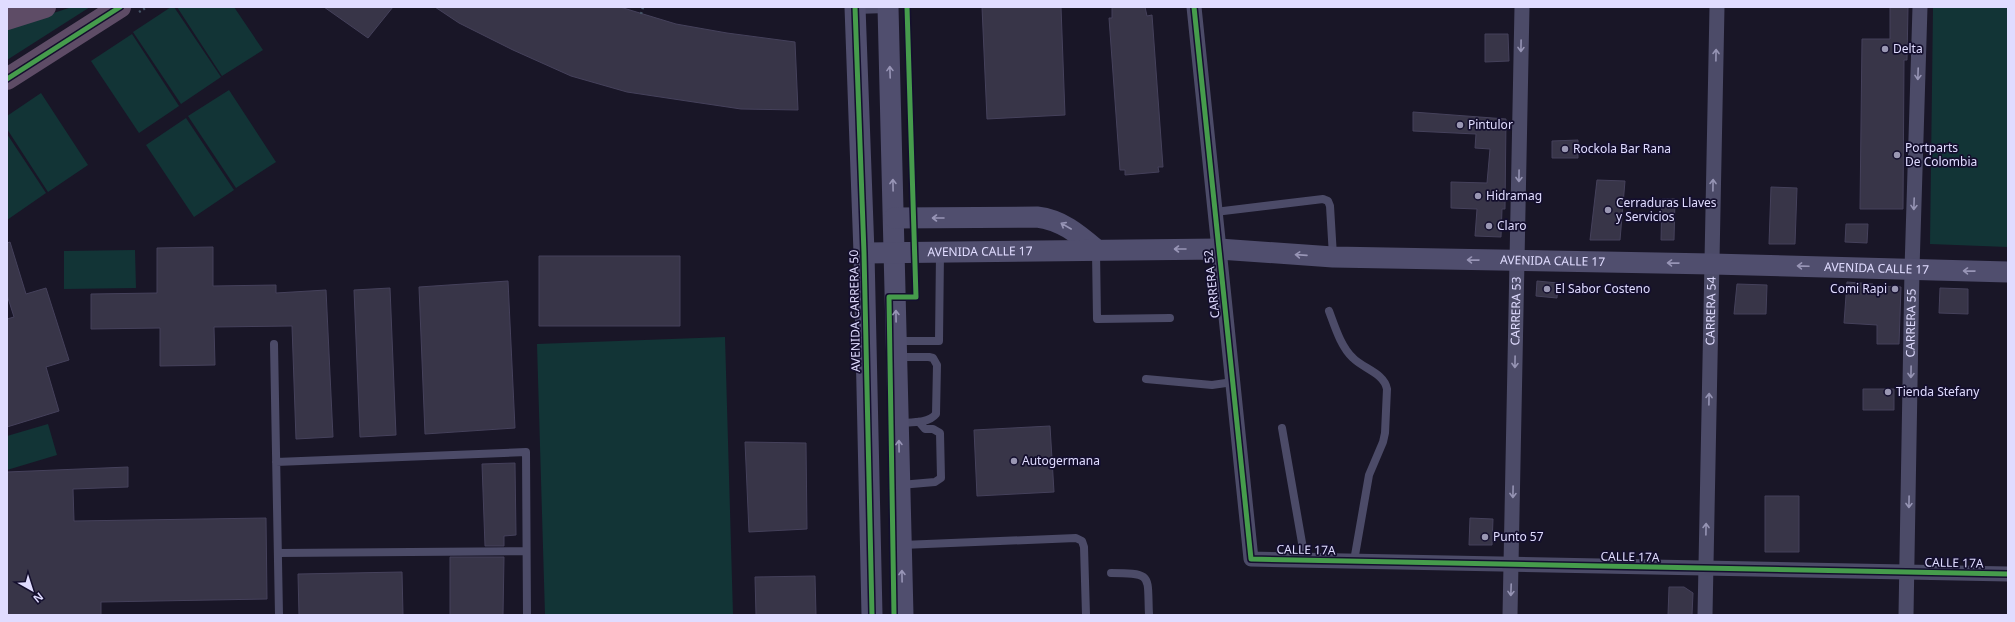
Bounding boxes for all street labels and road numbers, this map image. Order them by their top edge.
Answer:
street label: AVENIDA CALLE 17 [927,242,1033,260]
street label: CARRERA 52 [1199,249,1224,319]
street label: AVENIDA CARRERA 50 [845,250,864,372]
street label: AVENIDA CALLE 17 [1500,251,1605,270]
street label: AVENIDA CALLE 17 [1824,258,1929,278]
street label: CARRERA 53 [1506,276,1525,346]
street label: CARRERA 54 [1701,276,1720,346]
street label: CARRERA 55 [1901,288,1920,358]
street label: CALLE 17A [1276,540,1336,559]
street label: CALLE 17A [1600,547,1660,566]
street label: CALLE 17A [1924,553,1984,572]

